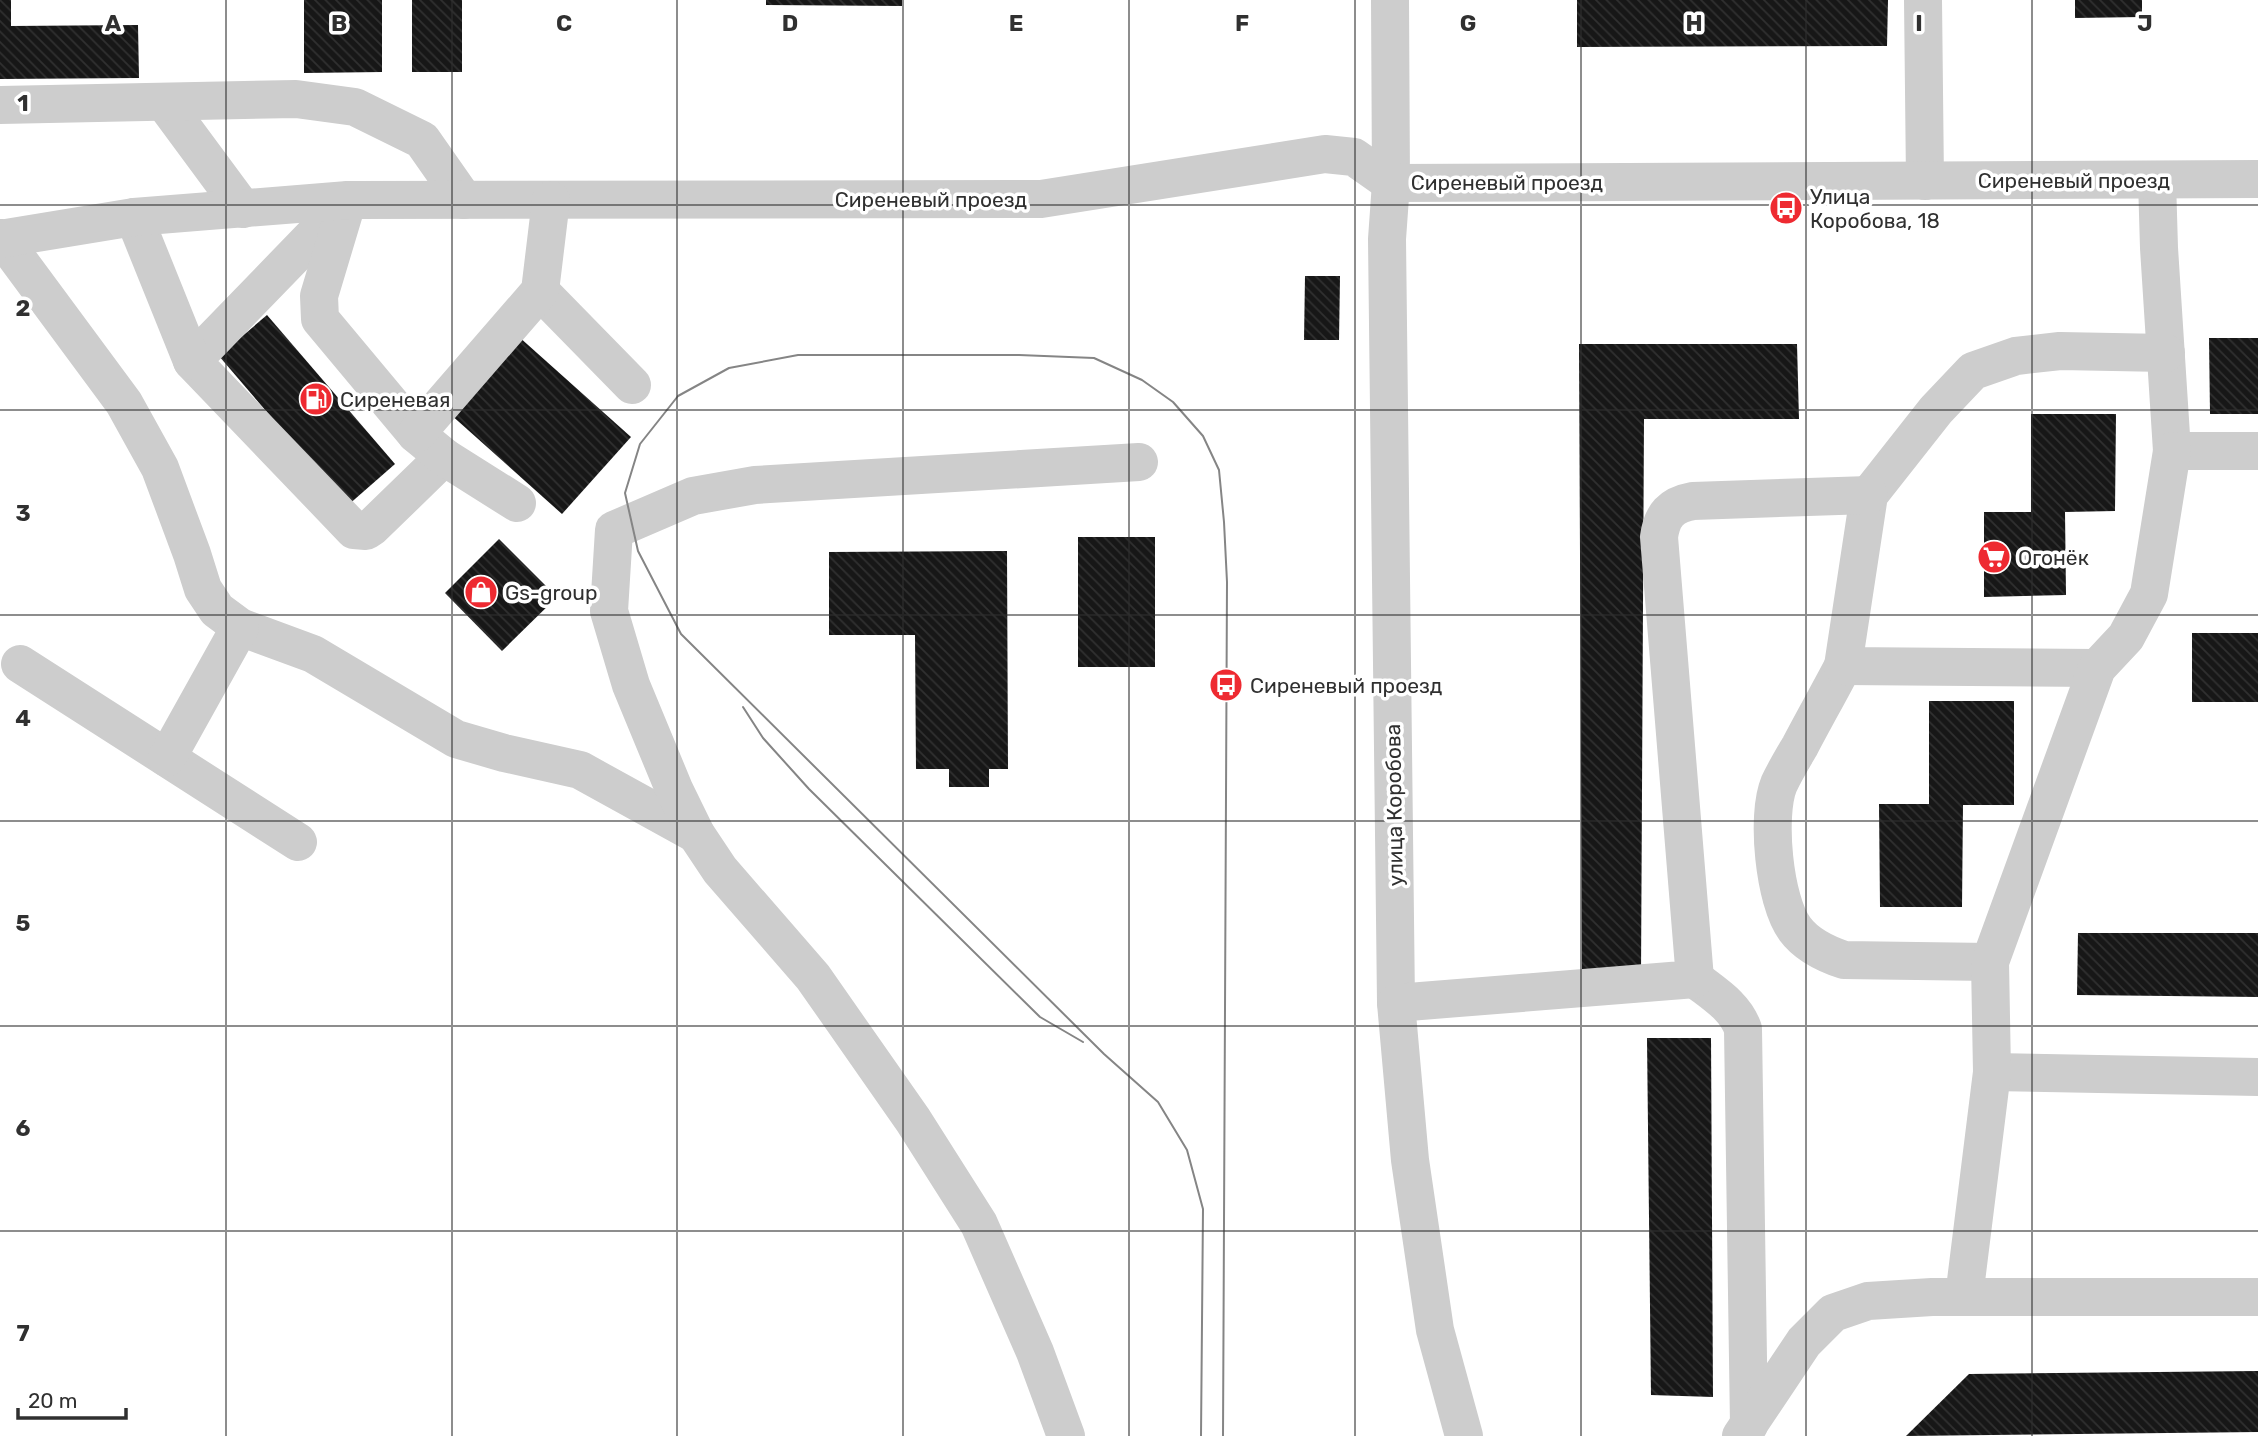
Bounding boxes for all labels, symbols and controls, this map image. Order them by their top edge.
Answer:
text: A [105,9,122,37]
text: B [331,9,347,37]
text: C [556,9,572,37]
text: D [782,9,798,37]
text: E [1009,9,1023,37]
text: F [1235,9,1249,37]
text: G [1460,9,1476,37]
text: H [1685,9,1703,37]
text: I [1915,9,1923,37]
text: J [2137,9,2153,37]
text: 1 [17,89,29,117]
street label: Сиреневый проезд [1978,168,2170,193]
street label: Сиреневый проезд [1411,170,1603,195]
place label: Улица Коробова, 18 [1810,184,1940,233]
street label: Сиреневый проезд [835,187,1027,212]
bus stop icon: Улица Коробова, 18 [1767,189,1805,227]
text: 2 [16,294,30,322]
fuel station icon: Сиреневая [297,380,335,418]
place label: Сиреневая [340,387,450,412]
text: 3 [15,499,31,527]
supermarket icon: Огонёк [1975,538,2013,576]
place label: Огонёк [2018,545,2089,570]
shop icon: Gs-group [462,573,500,611]
place label: Gs-group [505,580,597,605]
bus stop icon: Сиреневый проезд [1207,666,1245,704]
place label: Сиреневый проезд [1250,673,1442,698]
text: 4 [15,704,31,732]
street label: улица Коробова [1380,723,1408,887]
text: 5 [16,909,31,937]
text: 6 [16,1114,31,1142]
text: 7 [16,1319,30,1347]
scale bar [18,1376,126,1420]
text: 20 m [28,1388,77,1413]

